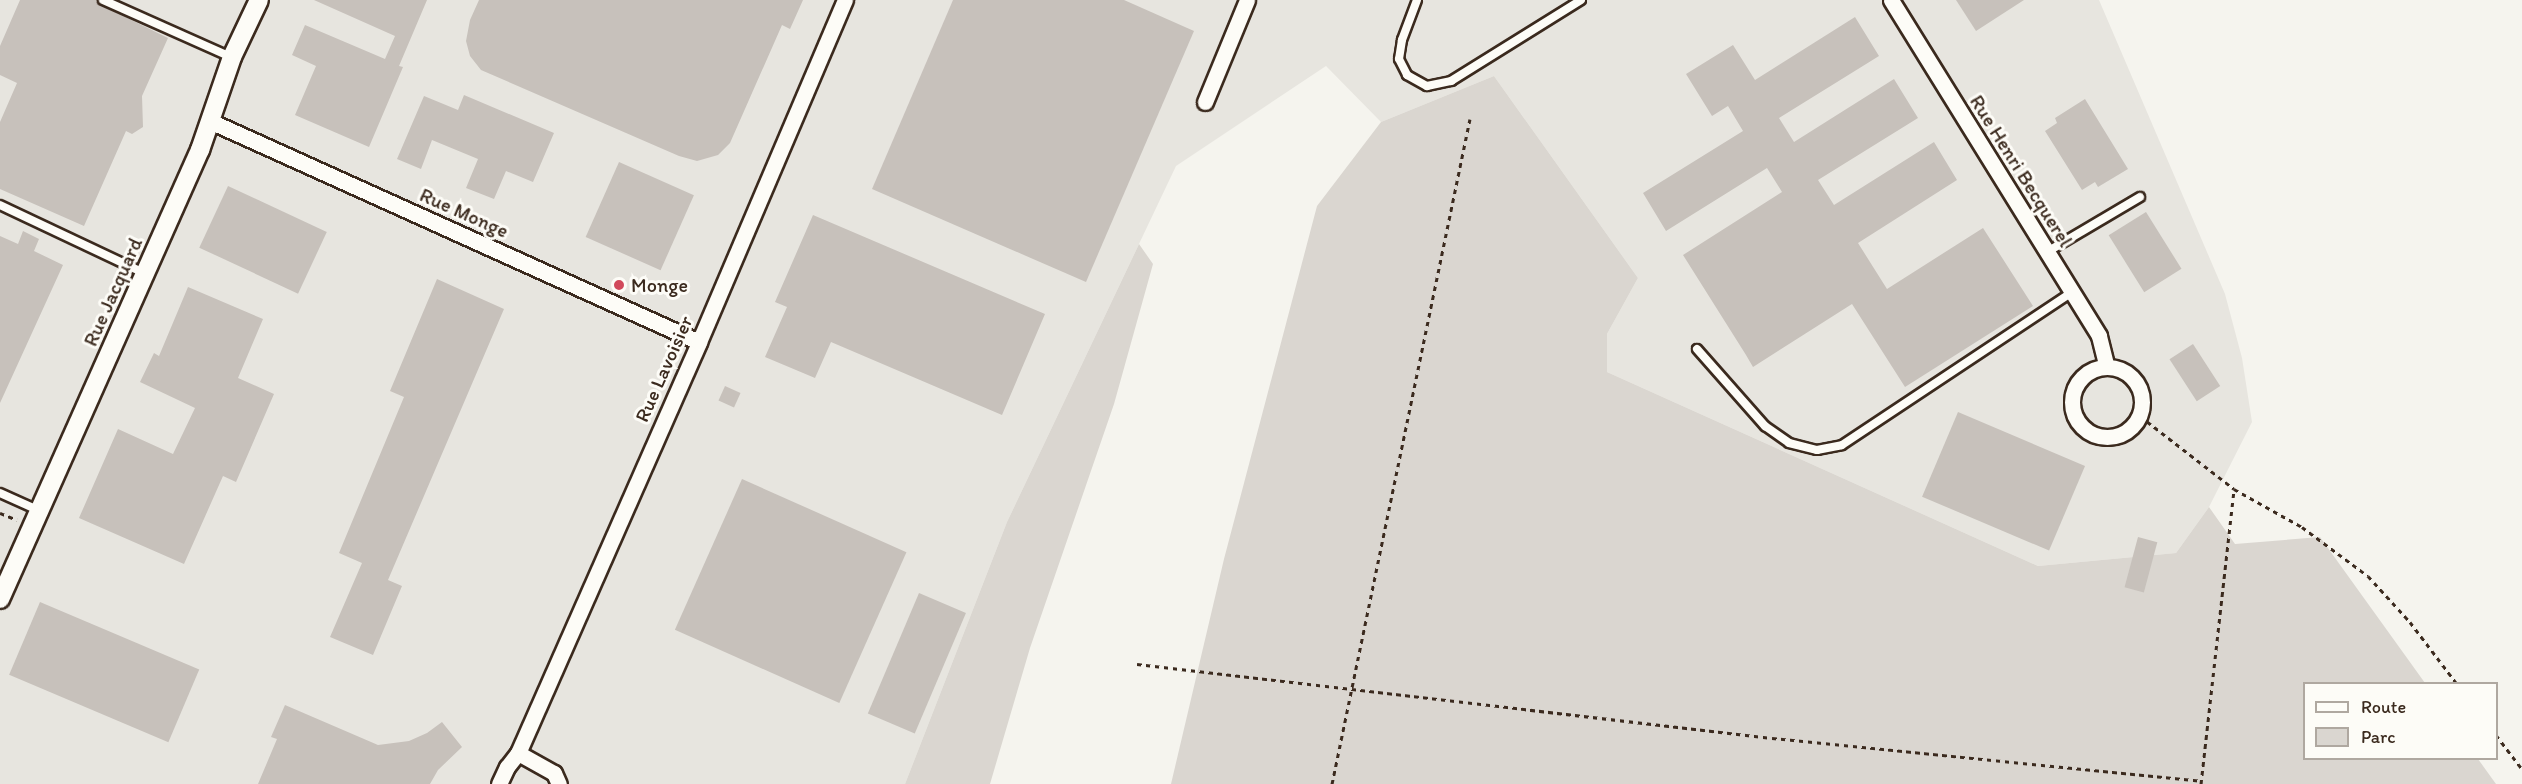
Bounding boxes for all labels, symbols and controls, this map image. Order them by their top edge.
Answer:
street label: Rue Henri Becquerel [1965,91,2077,251]
street label: Rue Monge [416,183,512,243]
street label: Rue Jacquard [78,234,148,350]
place label: Monge [631,273,688,297]
marker: Monge [612,278,626,292]
street label: Rue Lavoisier [630,312,698,426]
legend [2303,682,2498,760]
text: Route [2361,696,2406,718]
text: Parc [2361,726,2395,748]

